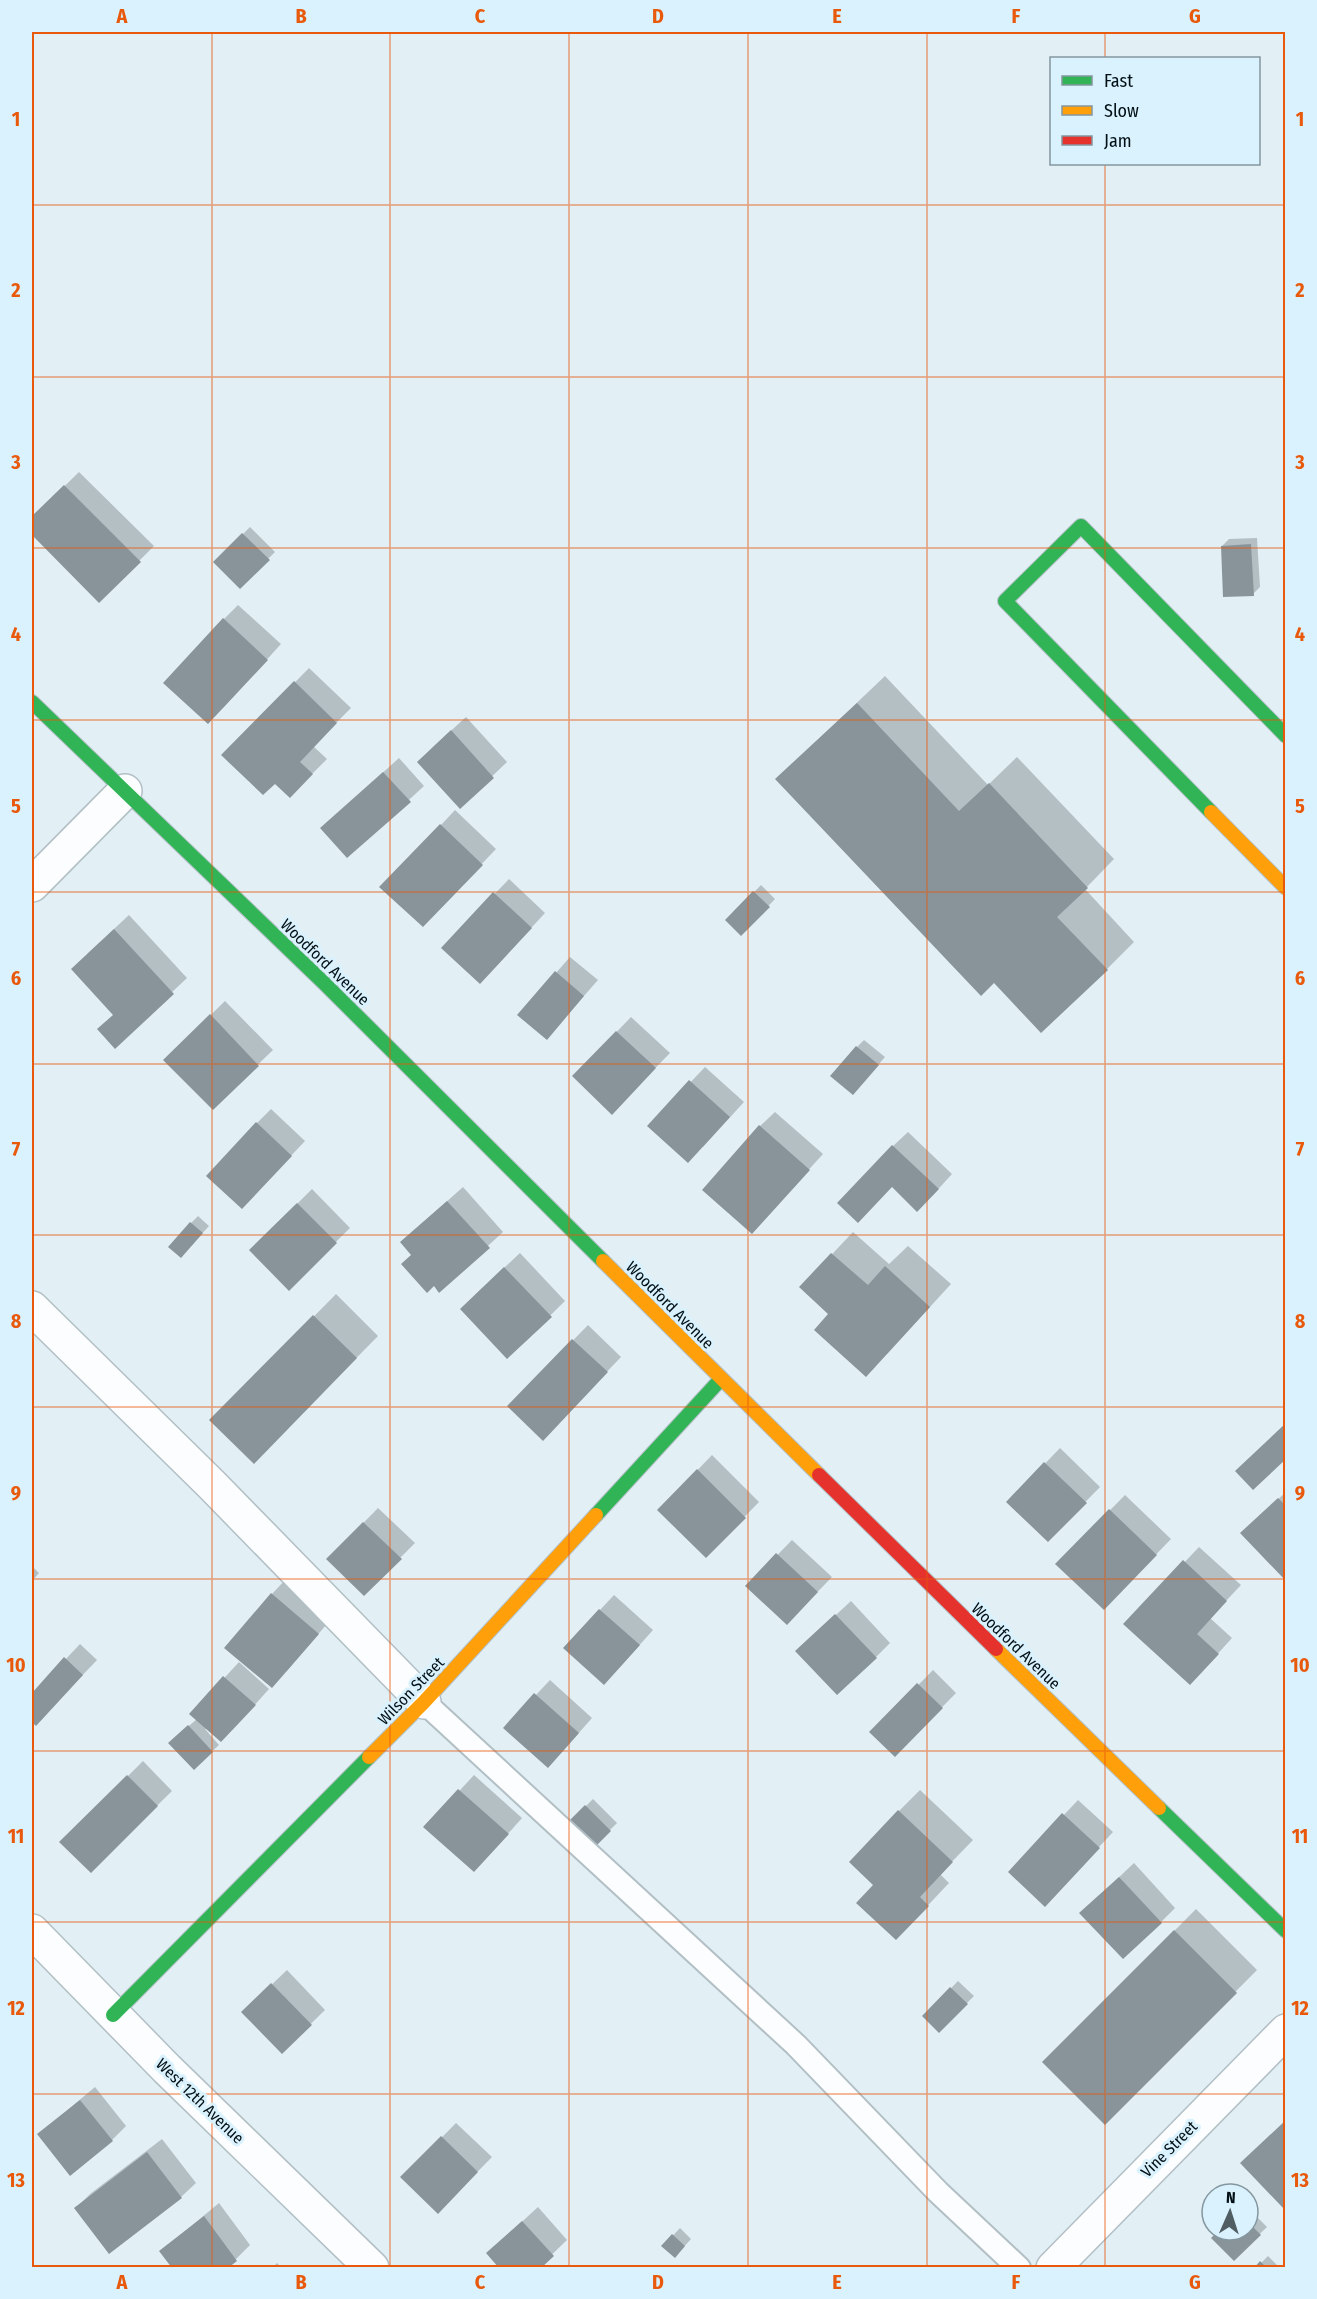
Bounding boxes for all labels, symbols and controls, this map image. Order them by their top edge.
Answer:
text: A [116,4,129,28]
text: B [295,4,307,28]
text: C [475,4,486,28]
text: D [652,4,664,28]
text: E [832,4,842,28]
text: F [1012,4,1021,28]
text: G [1189,4,1201,28]
legend [1050,57,1260,165]
text: Fast [1104,70,1133,92]
text: Slow [1104,100,1139,122]
text: 1 [12,107,20,131]
text: 1 [1296,107,1304,131]
text: Jam [1104,130,1132,152]
text: 2 [10,278,21,302]
text: 2 [1294,278,1305,302]
text: 3 [10,450,21,474]
text: 3 [1294,450,1305,474]
text: 4 [11,622,21,646]
text: 4 [1295,622,1305,646]
text: 5 [11,794,21,818]
text: 5 [1295,794,1305,818]
street label: Woodford Avenue [277,915,373,1009]
text: 6 [11,966,21,990]
text: 6 [1295,966,1305,990]
text: 7 [12,1137,21,1161]
text: 7 [1296,1137,1305,1161]
street label: Woodford Avenue [622,1257,718,1353]
text: 8 [11,1309,22,1333]
text: 8 [1295,1309,1306,1333]
text: 9 [11,1481,21,1505]
text: 9 [1295,1481,1305,1505]
street label: Woodford Avenue [968,1599,1064,1693]
text: 10 [6,1653,26,1677]
street label: Wilson Street [374,1653,449,1729]
text: 10 [1290,1653,1310,1677]
text: 11 [8,1824,24,1848]
text: 11 [1292,1824,1308,1848]
text: 12 [7,1996,25,2020]
text: 12 [1291,1996,1309,2020]
street label: West 12th Avenue [152,2054,248,2148]
street label: Vine Street [1137,2116,1202,2181]
text: 13 [7,2168,25,2192]
text: 13 [1291,2168,1309,2192]
north arrow [1200,2182,1260,2242]
text: N [1225,2188,1236,2207]
text: A [116,2270,129,2294]
text: B [295,2270,307,2294]
text: C [475,2270,486,2294]
text: D [652,2270,664,2294]
text: E [832,2270,842,2294]
text: F [1012,2270,1021,2294]
text: G [1189,2270,1201,2294]

